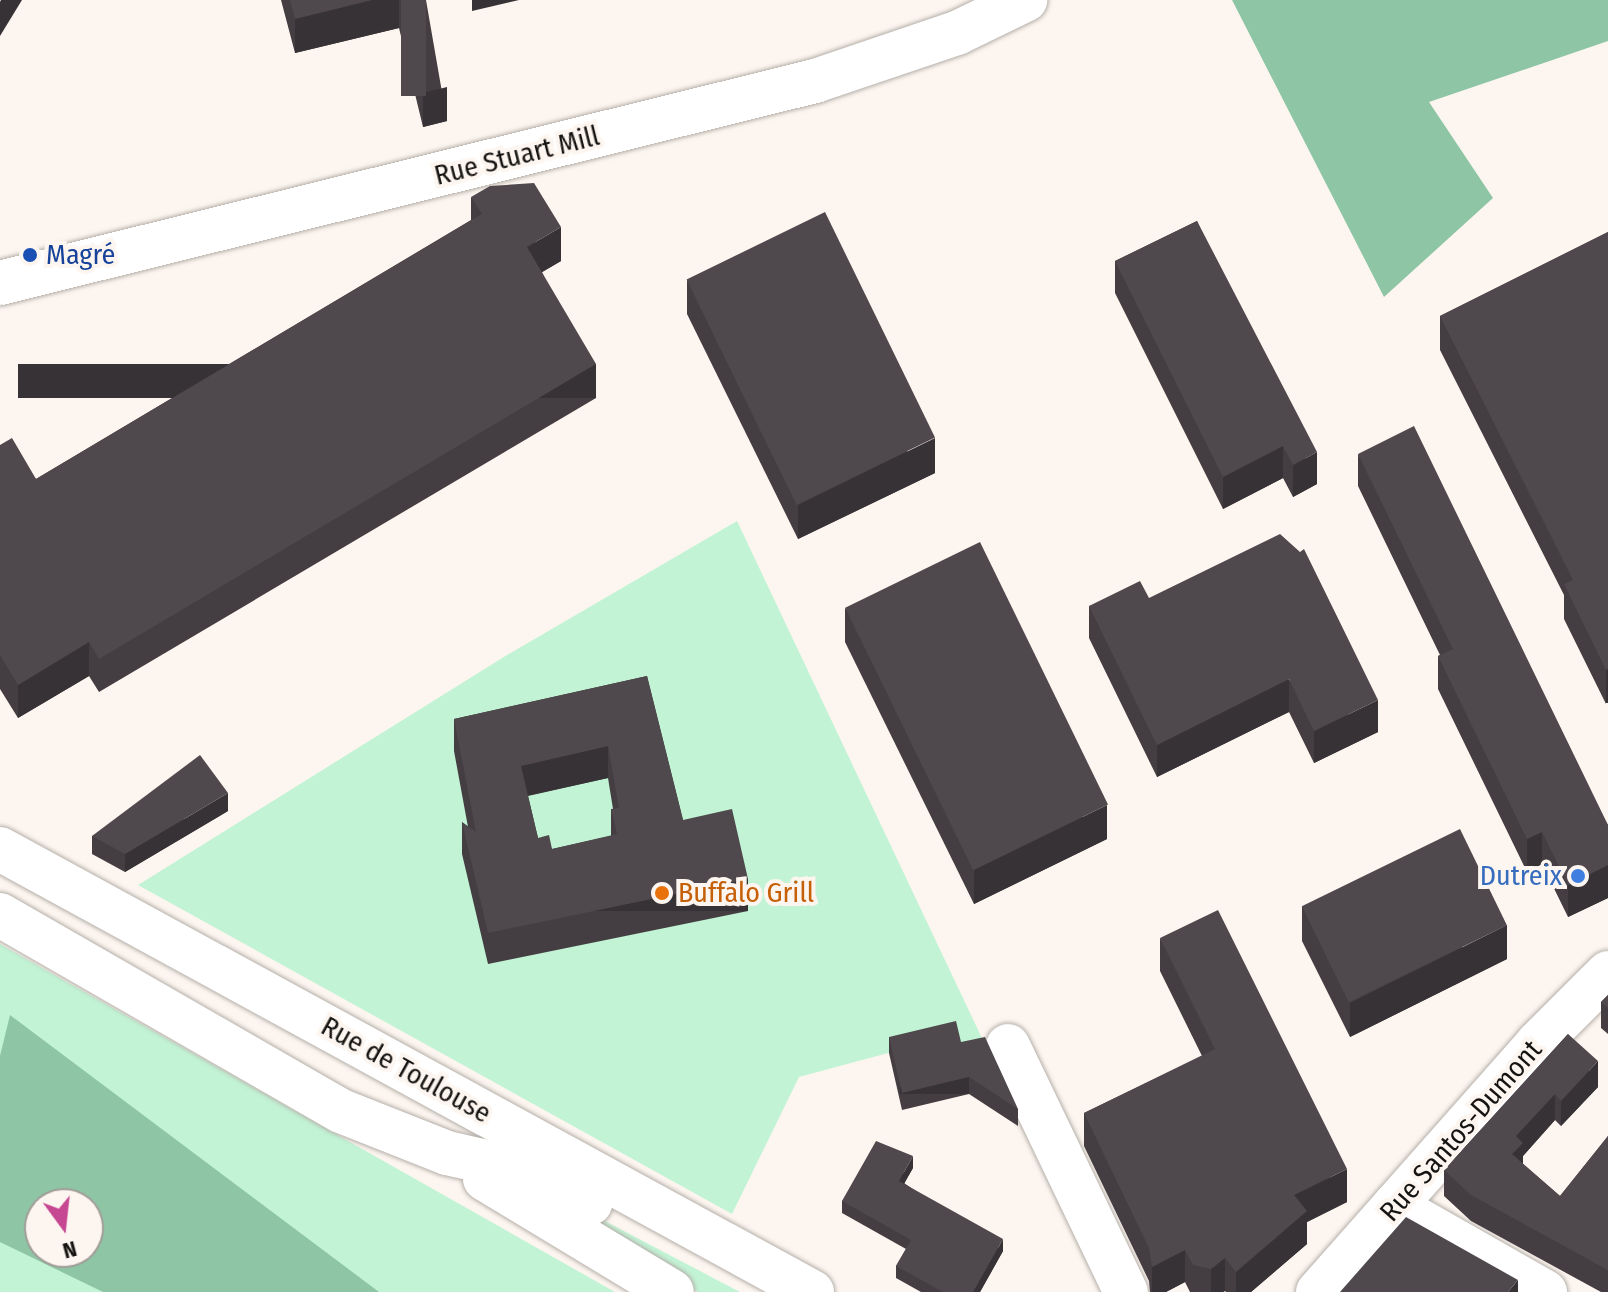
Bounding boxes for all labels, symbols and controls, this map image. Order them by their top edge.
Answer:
street label: Rue Stuart Mill [431,119,603,193]
place label: Magré [46,238,115,272]
marker: Magré [21,246,39,264]
place label: Dutreix [1480,859,1562,893]
marker: Dutreix [1569,867,1587,885]
place label: Buffalo Grill [678,876,814,910]
marker: Buffalo Grill [653,884,671,902]
street label: Rue de Toulouse [315,1010,497,1130]
street label: Rue Santos-Dumont [1373,1033,1549,1229]
north arrow [24,1188,104,1268]
text: N [60,1235,80,1264]

